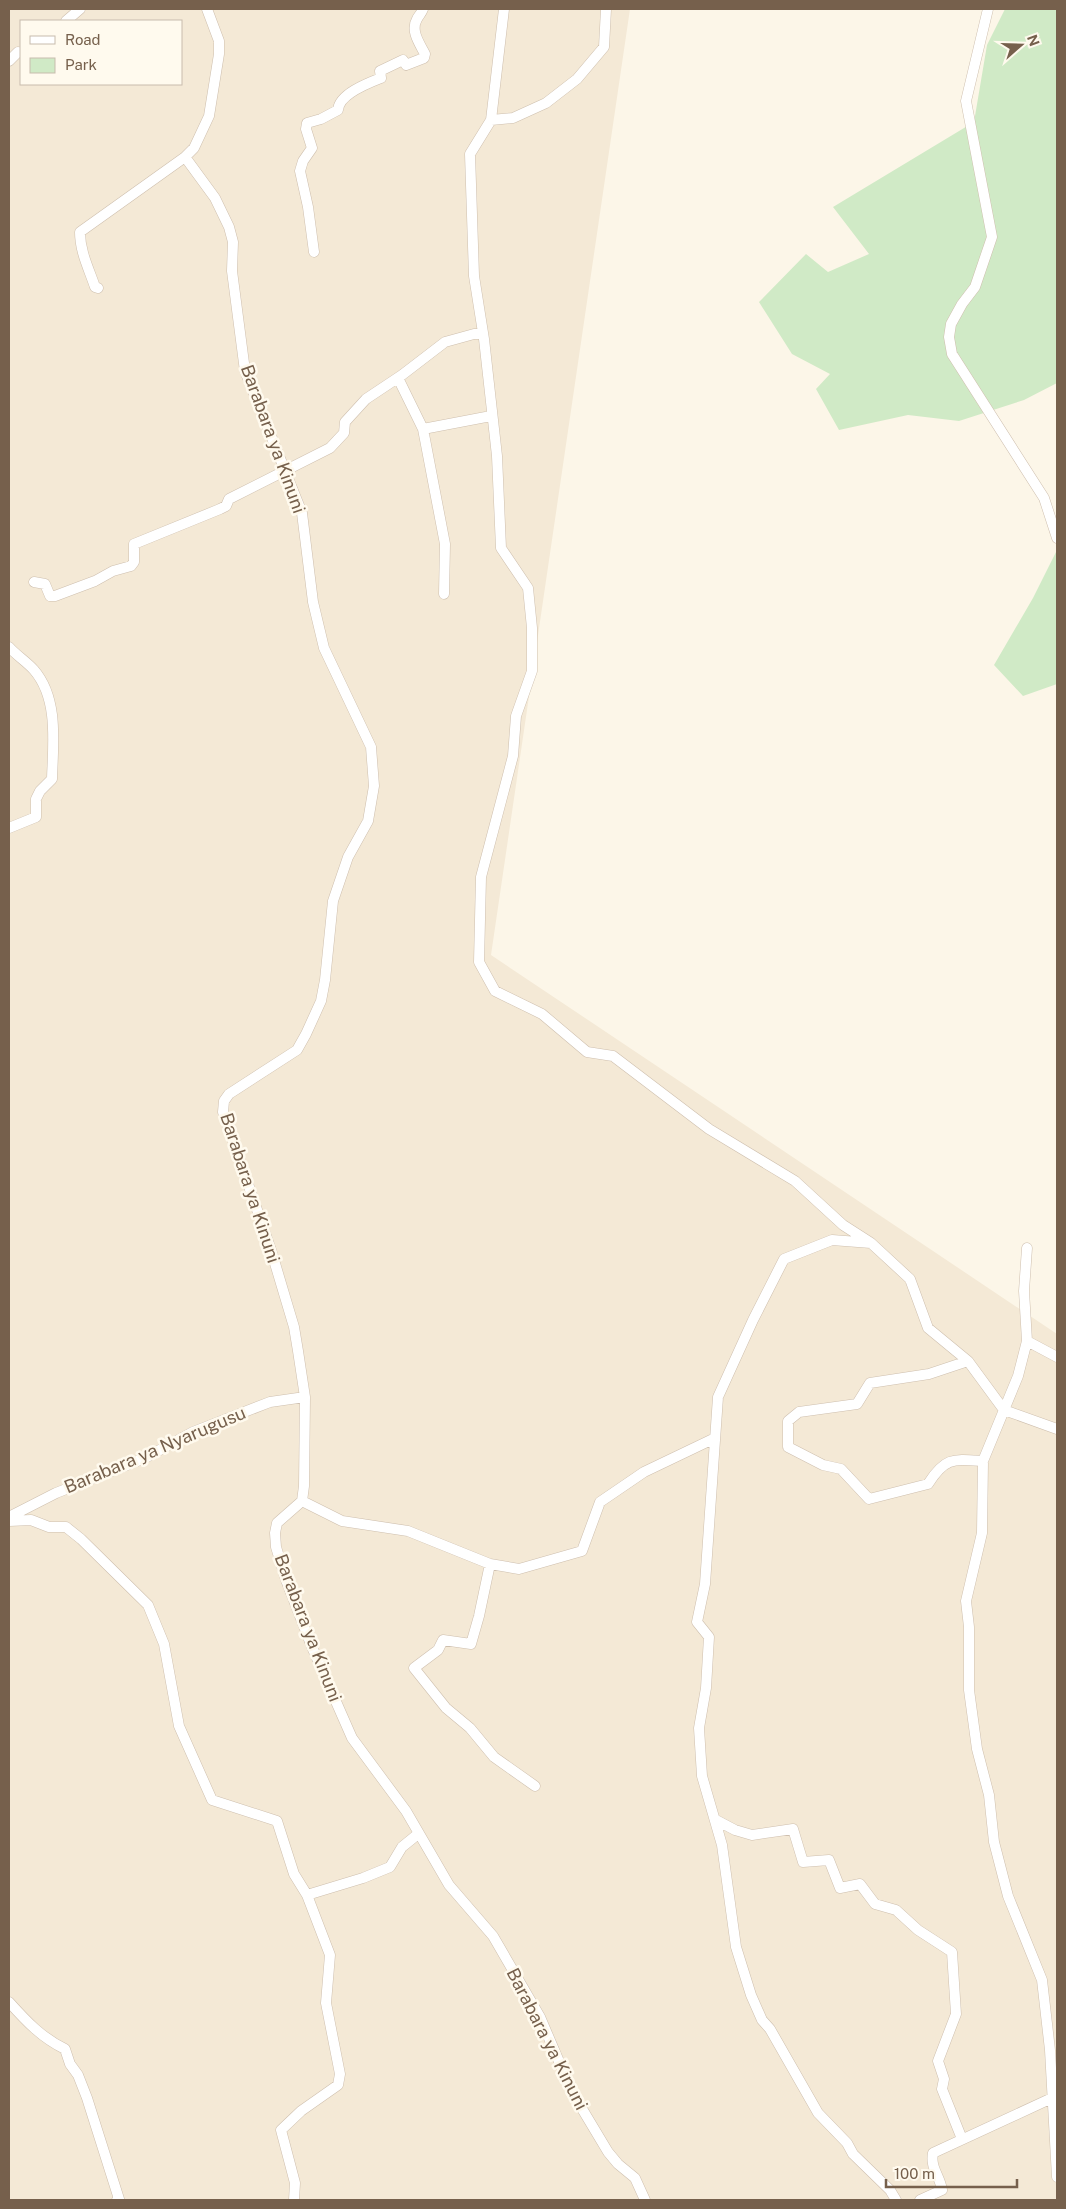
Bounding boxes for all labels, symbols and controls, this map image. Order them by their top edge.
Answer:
legend [20,20,182,85]
north arrow [996,20,1046,70]
text: Road [65,31,101,48]
text: N [1024,33,1043,48]
text: Park [65,56,97,73]
street label: Barabara ya Kinuni [237,362,310,516]
street label: Barabara ya Kinuni [216,1110,285,1266]
street label: Barabara ya Nyarugusu [61,1402,249,1497]
street label: Barabara ya Kinuni [271,1551,346,1705]
street label: Barabara ya Kinuni [503,1964,592,2113]
scale bar [886,2156,1017,2188]
text: 100 m [894,2165,935,2182]

